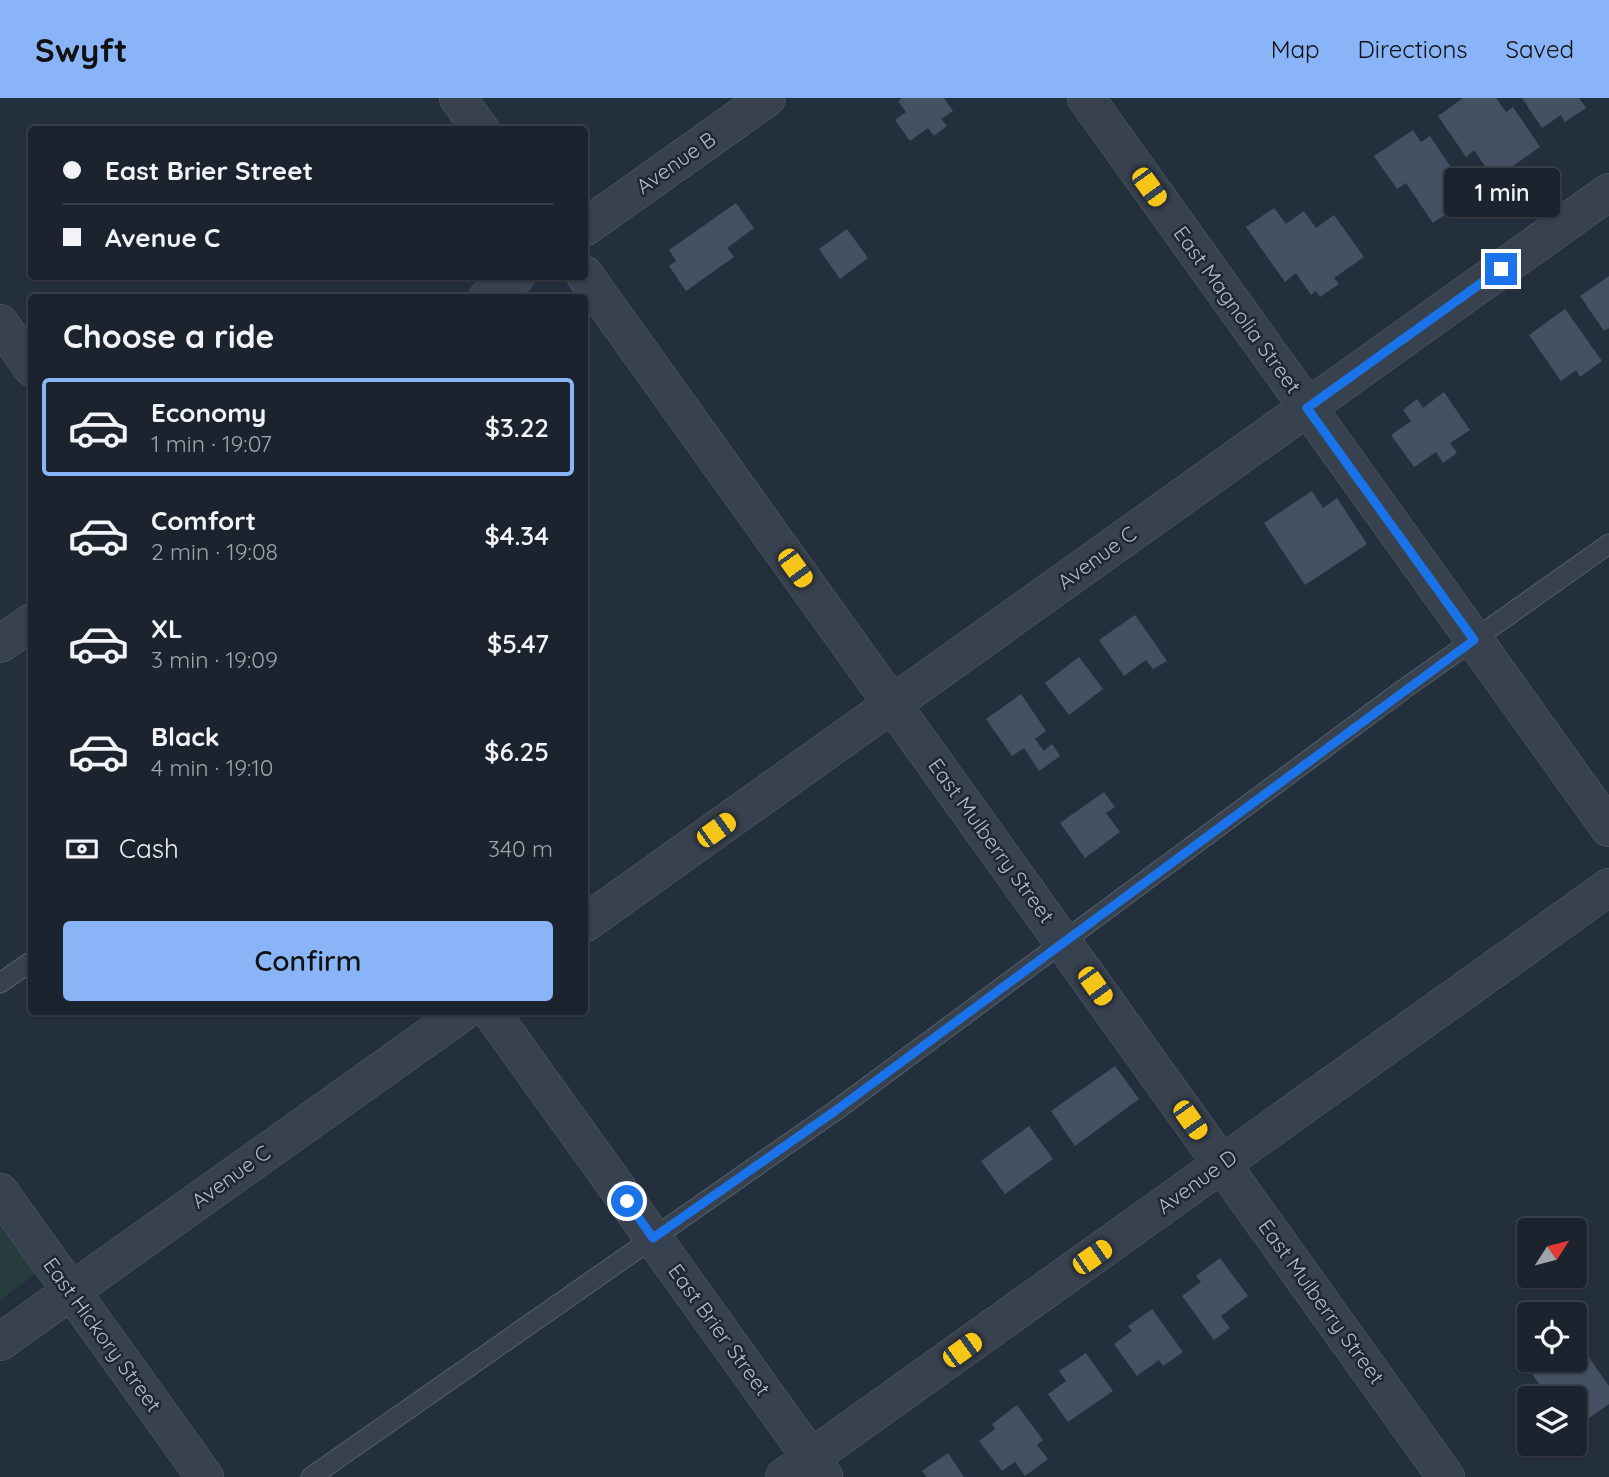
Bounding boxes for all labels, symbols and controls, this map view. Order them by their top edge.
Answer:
text: Swyft [35,29,127,70]
text: Map [1271,34,1320,64]
text: Directions [1358,34,1468,64]
text: Saved [1506,34,1574,64]
street label: Avenue B [631,125,720,199]
text: East Brier Street [105,154,313,187]
car [1129,164,1170,210]
callout: 1 min [1443,167,1559,216]
text: 1 min [1474,178,1530,207]
text: Avenue C [105,221,220,254]
street label: East Magnolia Street [1168,221,1307,398]
route end [1485,253,1517,285]
text: Choose a ride [63,316,275,356]
icon: car [67,396,130,459]
text: Economy [151,396,266,429]
text: $3.22 [485,411,549,444]
text: 1 min · 19:07 [151,429,272,458]
icon: car [67,504,130,567]
text: Comfort [151,504,256,537]
text: $4.34 [485,519,549,552]
street label: Avenue C [1052,520,1141,595]
text: 2 min · 19:08 [151,537,278,566]
car [775,545,816,591]
icon: car [67,612,130,675]
text: XL [151,612,183,645]
text: $5.47 [487,627,549,660]
text: 3 min · 19:09 [151,645,278,674]
icon: car [67,720,130,783]
text: Black [151,720,220,753]
text: $6.25 [484,735,549,768]
text: 4 min · 19:10 [151,753,273,782]
street label: East Mulberry Street [923,753,1060,928]
car [693,809,740,851]
icon: cash [63,830,101,868]
text: Cash [119,832,179,865]
text: 340 m [488,834,553,863]
button: Confirm [63,921,553,1001]
car [1075,963,1116,1009]
car [1170,1097,1211,1143]
street label: Avenue C [186,1139,275,1214]
street label: Avenue D [1151,1143,1242,1219]
route start [611,1185,643,1217]
street label: East Mulberry Street [1253,1214,1390,1389]
north arrow [1517,1218,1587,1288]
map controls [1517,1218,1587,1456]
car [1069,1236,1116,1278]
street label: East Hickory Street [38,1252,168,1417]
street label: East Brier Street [663,1258,776,1400]
button: locate [1517,1302,1587,1372]
car [939,1329,986,1371]
button: layers [1517,1386,1587,1456]

